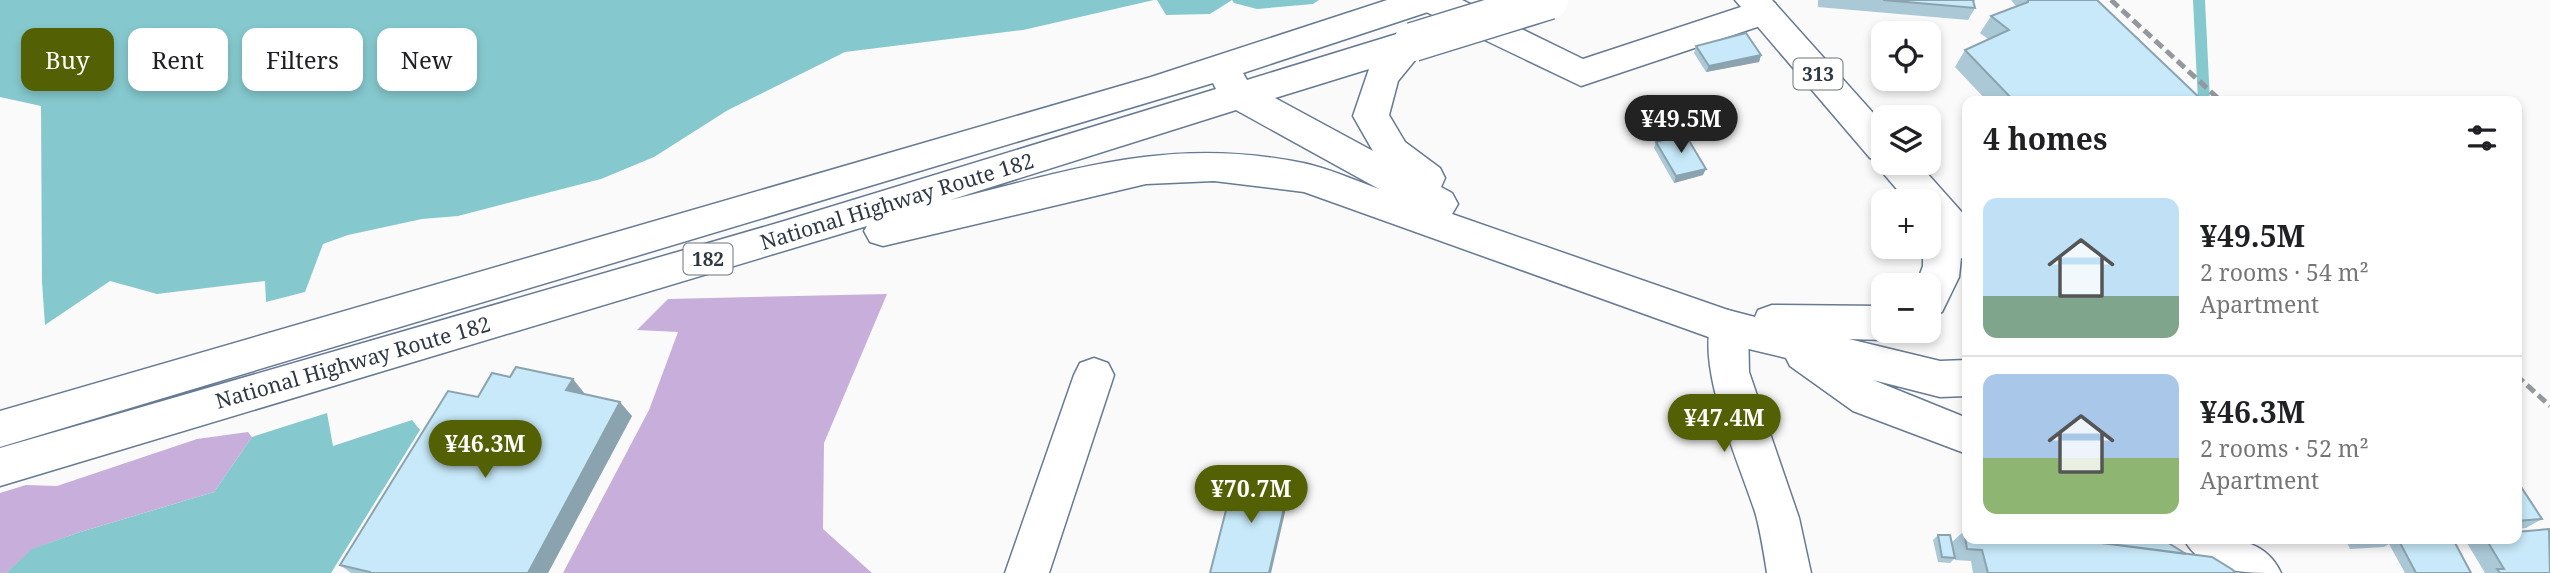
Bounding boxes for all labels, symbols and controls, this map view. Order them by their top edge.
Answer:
map controls [1871,21,1941,343]
button: locate [1871,21,1941,91]
chip: Buy [21,28,114,91]
chip: Rent [128,28,228,91]
chip: Filters [242,28,363,91]
chip: New [377,28,477,91]
road number: 313 [1794,58,1842,90]
pin: ¥49.5M [1624,96,1738,155]
text: ¥49.5M [1641,102,1721,134]
button: layers [1871,105,1941,175]
text: 4 homes [1983,118,2107,159]
icon: filters [2463,119,2501,157]
street label: National Highway Route 182 [756,146,1037,256]
button: + [1871,189,1941,259]
text: ¥49.5M [2200,215,2305,256]
icon: home [2039,226,2123,310]
road number: 182 [684,244,732,274]
text: 2 rooms · 54 m² [2200,256,2369,288]
button: − [1871,273,1941,343]
text: Apartment [2200,288,2319,320]
street label: National Highway Route 182 [212,309,493,415]
text: ¥46.3M [2200,391,2305,432]
pin: ¥47.4M [1667,394,1781,454]
text: ¥47.4M [1684,401,1764,433]
icon: home [2039,402,2123,486]
pin: ¥46.3M [428,420,542,480]
text: ¥46.3M [445,427,525,459]
text: 2 rooms · 52 m² [2200,432,2369,464]
text: Apartment [2200,464,2319,496]
pin: ¥70.7M [1194,466,1308,525]
text: ¥70.7M [1211,472,1291,504]

